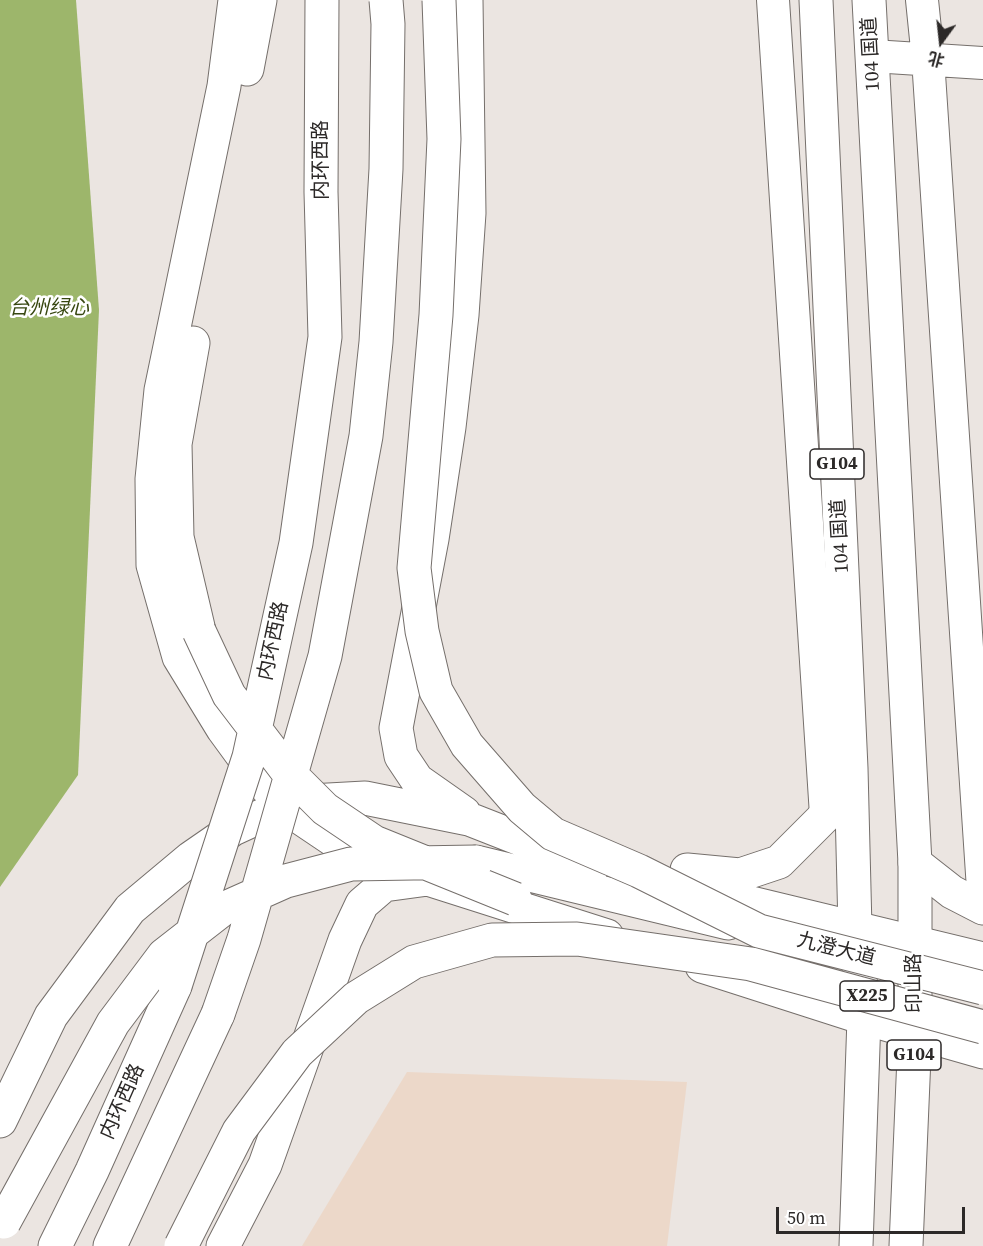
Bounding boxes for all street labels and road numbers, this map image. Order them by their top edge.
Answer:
street label: 104 国道 [858,16,886,92]
street label: 内环西路 [310,120,334,200]
road number: G104 [810,449,864,479]
street label: 104 国道 [827,498,855,574]
street label: 内环西路 [254,599,294,683]
street label: 九澄大道 [794,929,878,971]
street label: 印山路 [902,953,928,1013]
road number: X225 [840,981,894,1011]
road number: G104 [887,1040,941,1070]
street label: 内环西路 [96,1061,150,1143]

